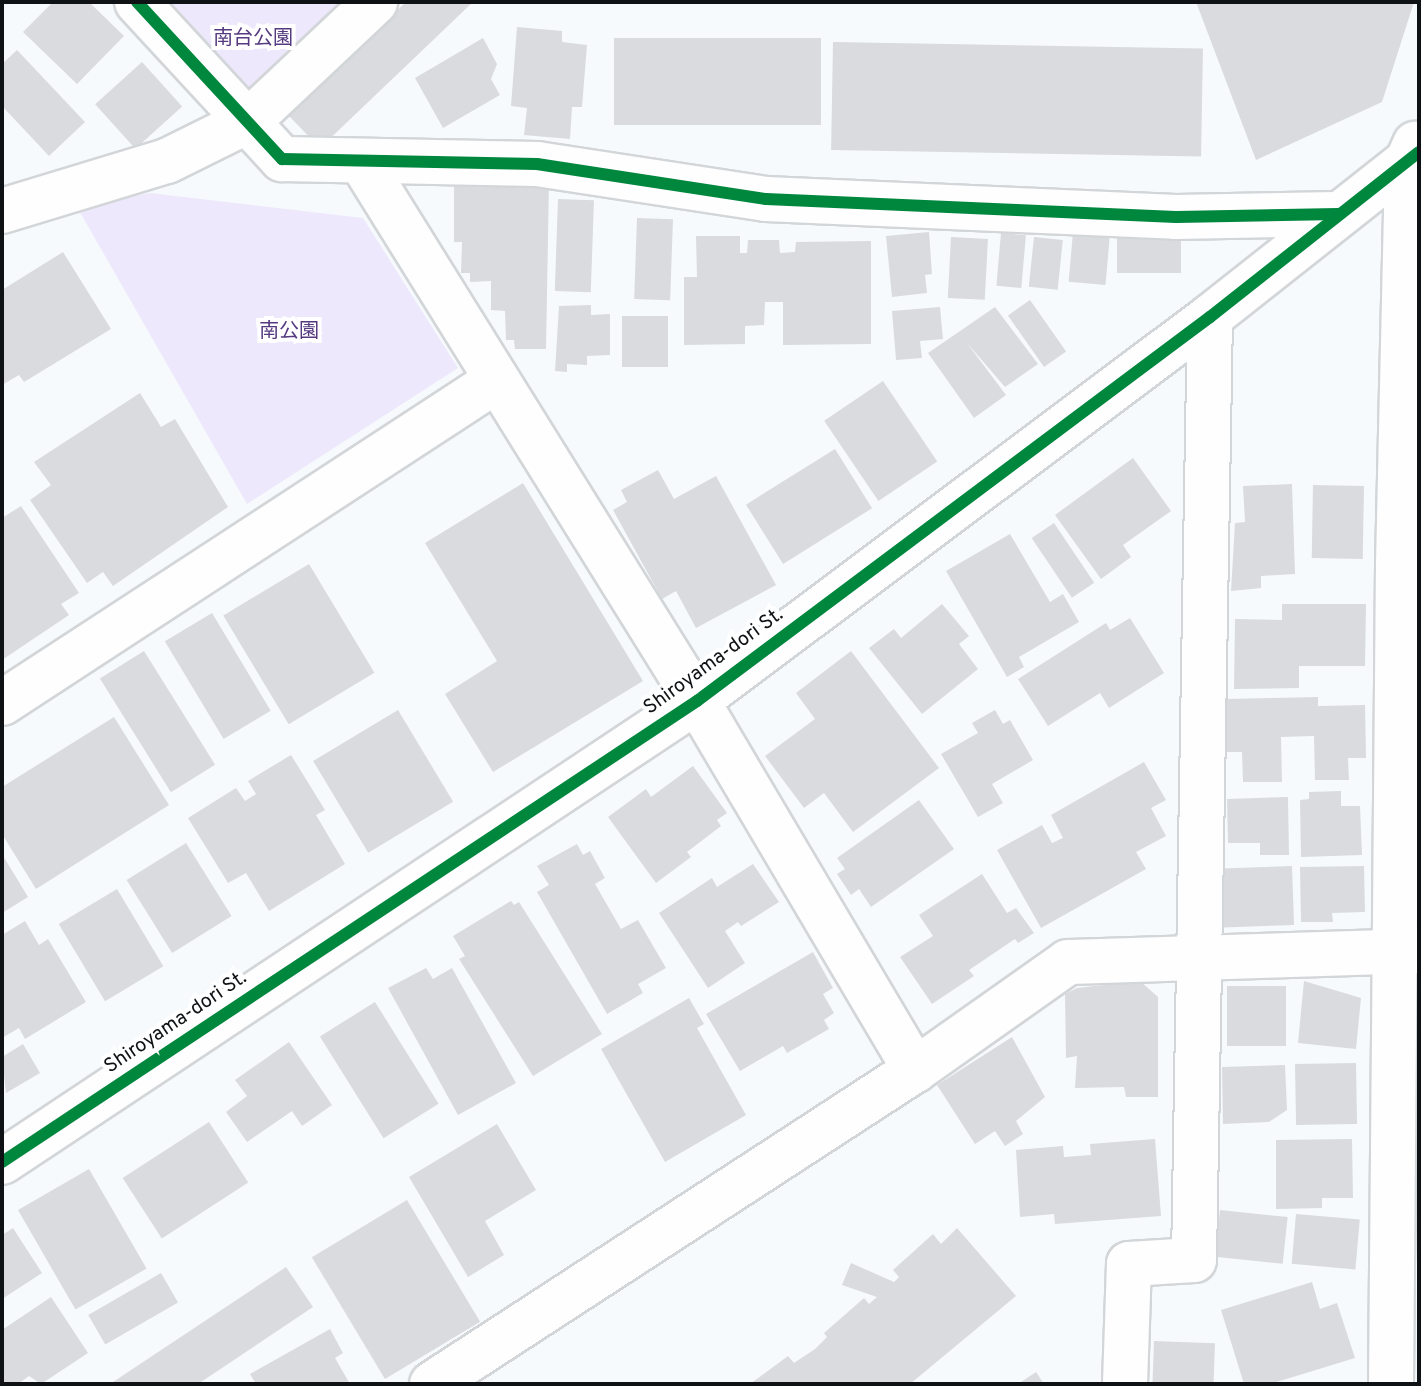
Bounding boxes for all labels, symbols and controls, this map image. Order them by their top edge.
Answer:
park label: 南台公園 [213,27,293,51]
park label: 南公園 [259,320,319,344]
street label: Shiroyama-dori St. [640,603,788,721]
street label: Shiroyama-dori St. [100,966,252,1080]

